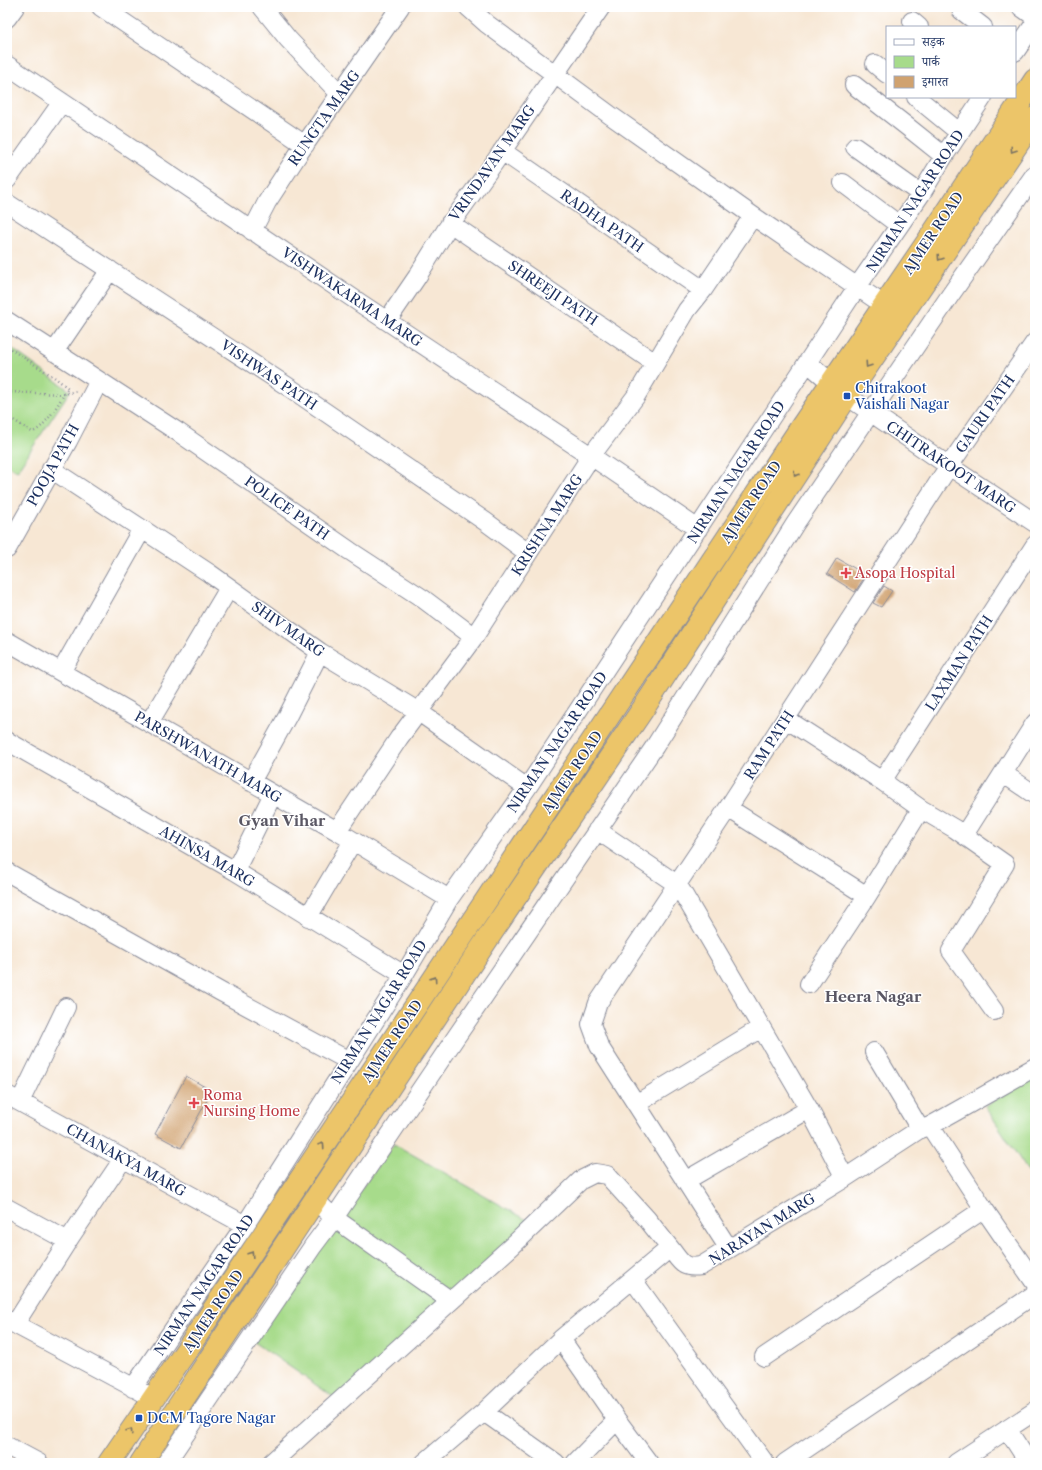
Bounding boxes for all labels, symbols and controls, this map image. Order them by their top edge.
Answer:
legend [886,26,1016,98]
text: सड़क [921,34,946,49]
text: पार्क [921,54,941,69]
street label: RUNGTA MARG [284,67,364,169]
text: इमारत [921,74,949,89]
street label: VRINDAVAN MARG [445,101,539,225]
street label: NIRMAN NAGAR ROAD [862,126,968,276]
one-way arrow [1010,146,1018,153]
street label: RADHA PATH [557,186,647,256]
street label: AJMER ROAD [898,188,967,278]
street label: VISHWAKARMA MARG [278,243,426,351]
one-way arrow [938,253,945,260]
street label: SHREEJI PATH [505,256,601,330]
street label: VISHWAS PATH [216,335,321,414]
one-way arrow [865,361,872,368]
street label: GAURI PATH [951,371,1019,457]
place label: Chitrakoot Vaishali Nagar [854,379,949,413]
marker: Chitrakoot Vaishali Nagar [842,391,852,401]
street label: NIRMAN NAGAR ROAD [683,397,789,547]
street label: CHITRAKOOT MARG [883,417,1019,517]
street label: POOJA PATH [23,421,83,509]
street label: AJMER ROAD [716,457,785,547]
one-way arrow [793,470,801,477]
street label: KRISHNA MARG [507,471,587,579]
street label: POLICE PATH [241,472,333,544]
place label: Asopa Hospital [854,564,955,582]
marker: Asopa Hospital [840,567,852,579]
street label: SHIV MARG [248,597,328,661]
street label: LAXMAN PATH [921,612,997,714]
street label: NIRMAN NAGAR ROAD [503,668,611,816]
street label: PARSHWANATH MARG [131,707,285,807]
street label: RAM PATH [740,707,798,783]
street label: AJMER ROAD [537,727,606,817]
district label: Gyan Vihar [239,811,326,830]
street label: AHINSA MARG [155,821,258,890]
street label: NIRMAN NAGAR ROAD [327,937,431,1087]
one-way arrow [429,976,436,983]
district label: Heera Nagar [825,987,922,1006]
street label: AJMER ROAD [357,996,426,1086]
place label: Roma Nursing Home [203,1086,300,1120]
marker: Roma Nursing Home [188,1097,200,1109]
street label: CHANAKYA MARG [63,1120,189,1200]
one-way arrow [318,1142,325,1149]
street label: NARAYAN MARG [706,1189,818,1269]
street label: NIRMAN NAGAR ROAD [150,1211,258,1359]
one-way arrow [246,1251,253,1258]
street label: AJMER ROAD [178,1266,247,1356]
place label: DCM Tagore Nagar [147,1409,276,1427]
marker: DCM Tagore Nagar [134,1413,144,1423]
one-way arrow [126,1428,133,1435]

